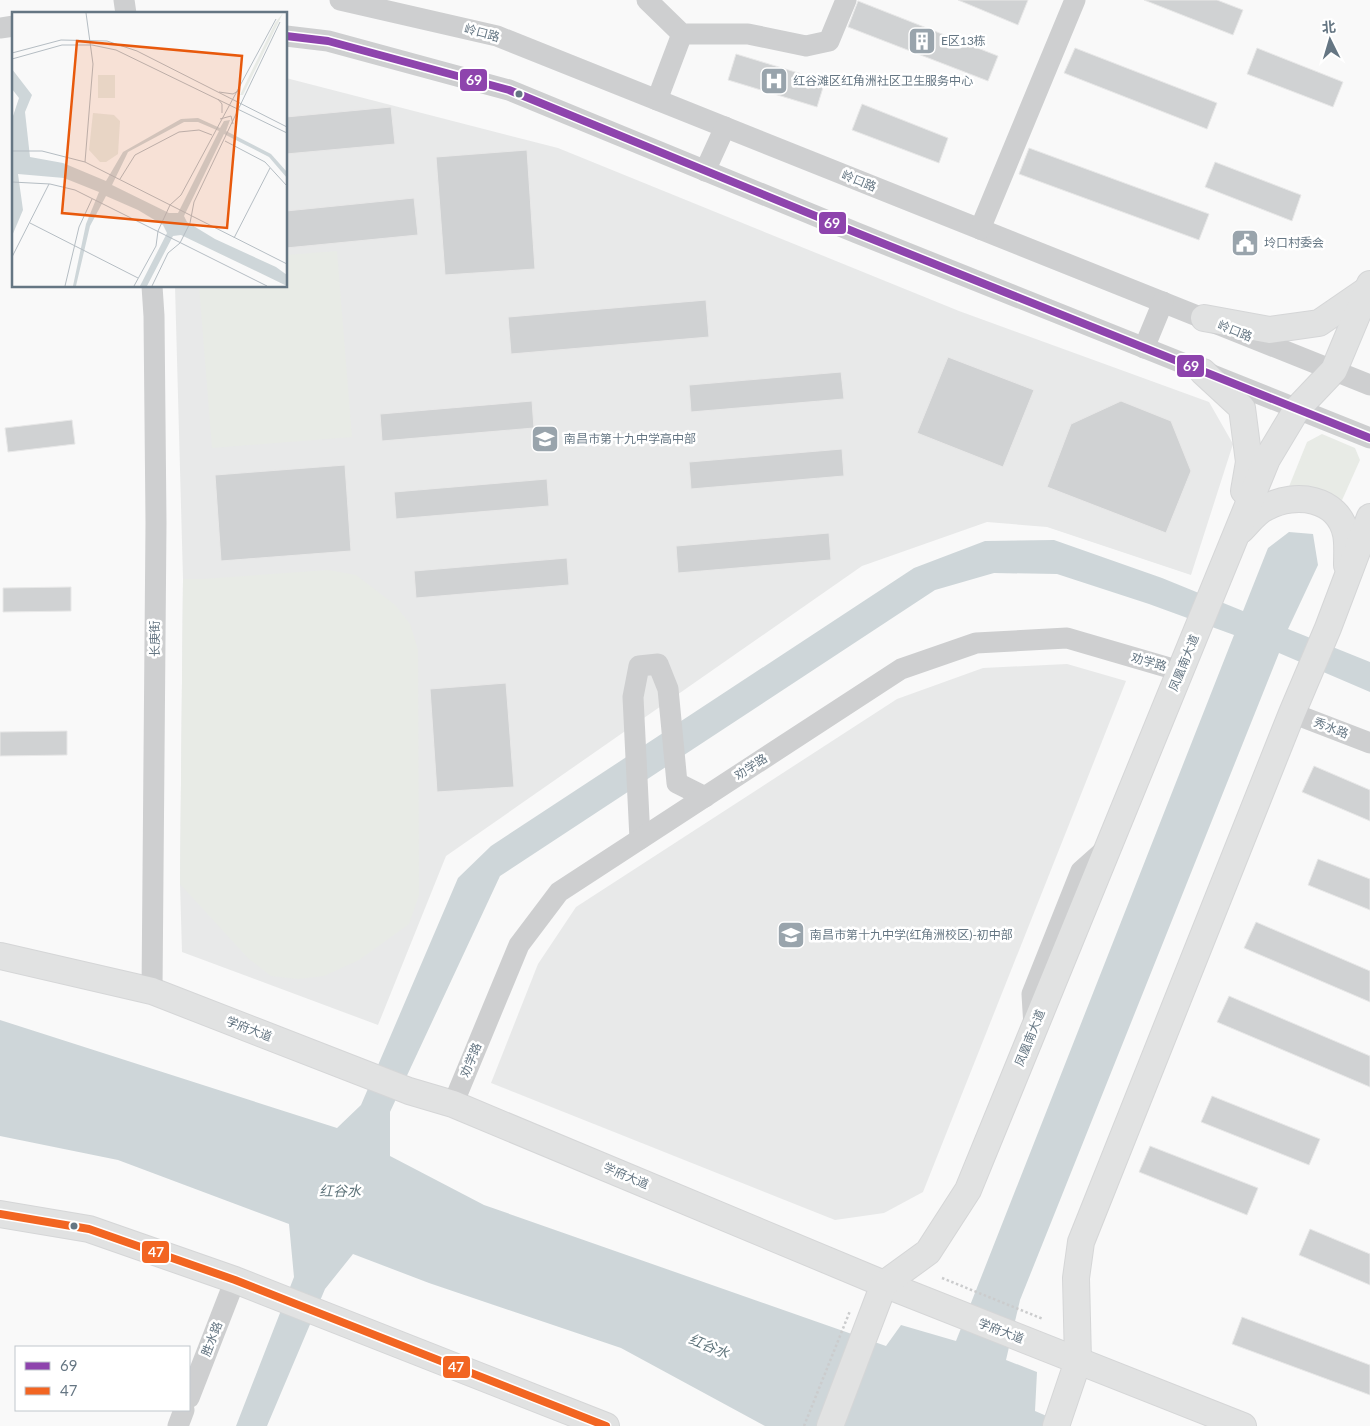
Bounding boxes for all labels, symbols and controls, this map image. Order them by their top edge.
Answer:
inset map [12,12,288,288]
north arrow [1305,15,1355,65]
text: 北 [1321,17,1337,36]
street label: 岭口路 [463,21,501,44]
building icon: E区13栋 [907,26,937,56]
place label: E区13栋 [941,33,986,48]
hospital icon: 红谷滩区红角洲社区卫生服务中心 [759,66,789,96]
line badge: 69 [459,68,488,92]
text: 69 [466,71,482,88]
place label: 红谷滩区红角洲社区卫生服务中心 [793,73,973,88]
unlabelled marker [514,89,524,99]
street label: 岭口路 [840,167,879,194]
line badge: 69 [818,211,847,235]
text: 69 [824,214,840,231]
public building icon: 坽口村委会 [1230,228,1260,258]
place label: 坽口村委会 [1264,235,1324,250]
street label: 岭口路 [1216,317,1255,344]
line badge: 69 [1176,354,1205,378]
text: 69 [1183,357,1199,374]
school or university icon: 南昌市第十九中学高中部 [530,424,560,454]
place label: 南昌市第十九中学高中部 [564,431,696,446]
street label: 长庚街 [147,621,162,657]
street label: 凤凰南大道 [1165,632,1202,693]
street label: 劝学路 [1130,649,1169,674]
street label: 秀水路 [1312,714,1351,741]
street label: 劝学路 [732,750,770,783]
school or university icon: 南昌市第十九中学(红角洲校区)-初中部 [776,920,806,950]
place label: 南昌市第十九中学(红角洲校区)-初中部 [810,927,1013,942]
street label: 凤凰南大道 [1011,1007,1048,1068]
street label: 学府大道 [224,1013,274,1044]
street label: 劝学路 [457,1040,484,1079]
street label: 学府大道 [601,1159,651,1192]
water label: 红谷水 [319,1182,362,1199]
unlabelled marker [69,1221,79,1231]
line badge: 47 [141,1240,170,1264]
text: 47 [148,1243,164,1260]
street label: 学府大道 [976,1315,1026,1346]
street label: 胜水路 [198,1319,225,1358]
water label: 红谷水 [687,1330,733,1362]
legend [15,1346,190,1411]
line badge: 47 [442,1355,471,1379]
text: 69 [60,1356,77,1374]
text: 47 [448,1358,464,1375]
text: 47 [60,1381,78,1399]

